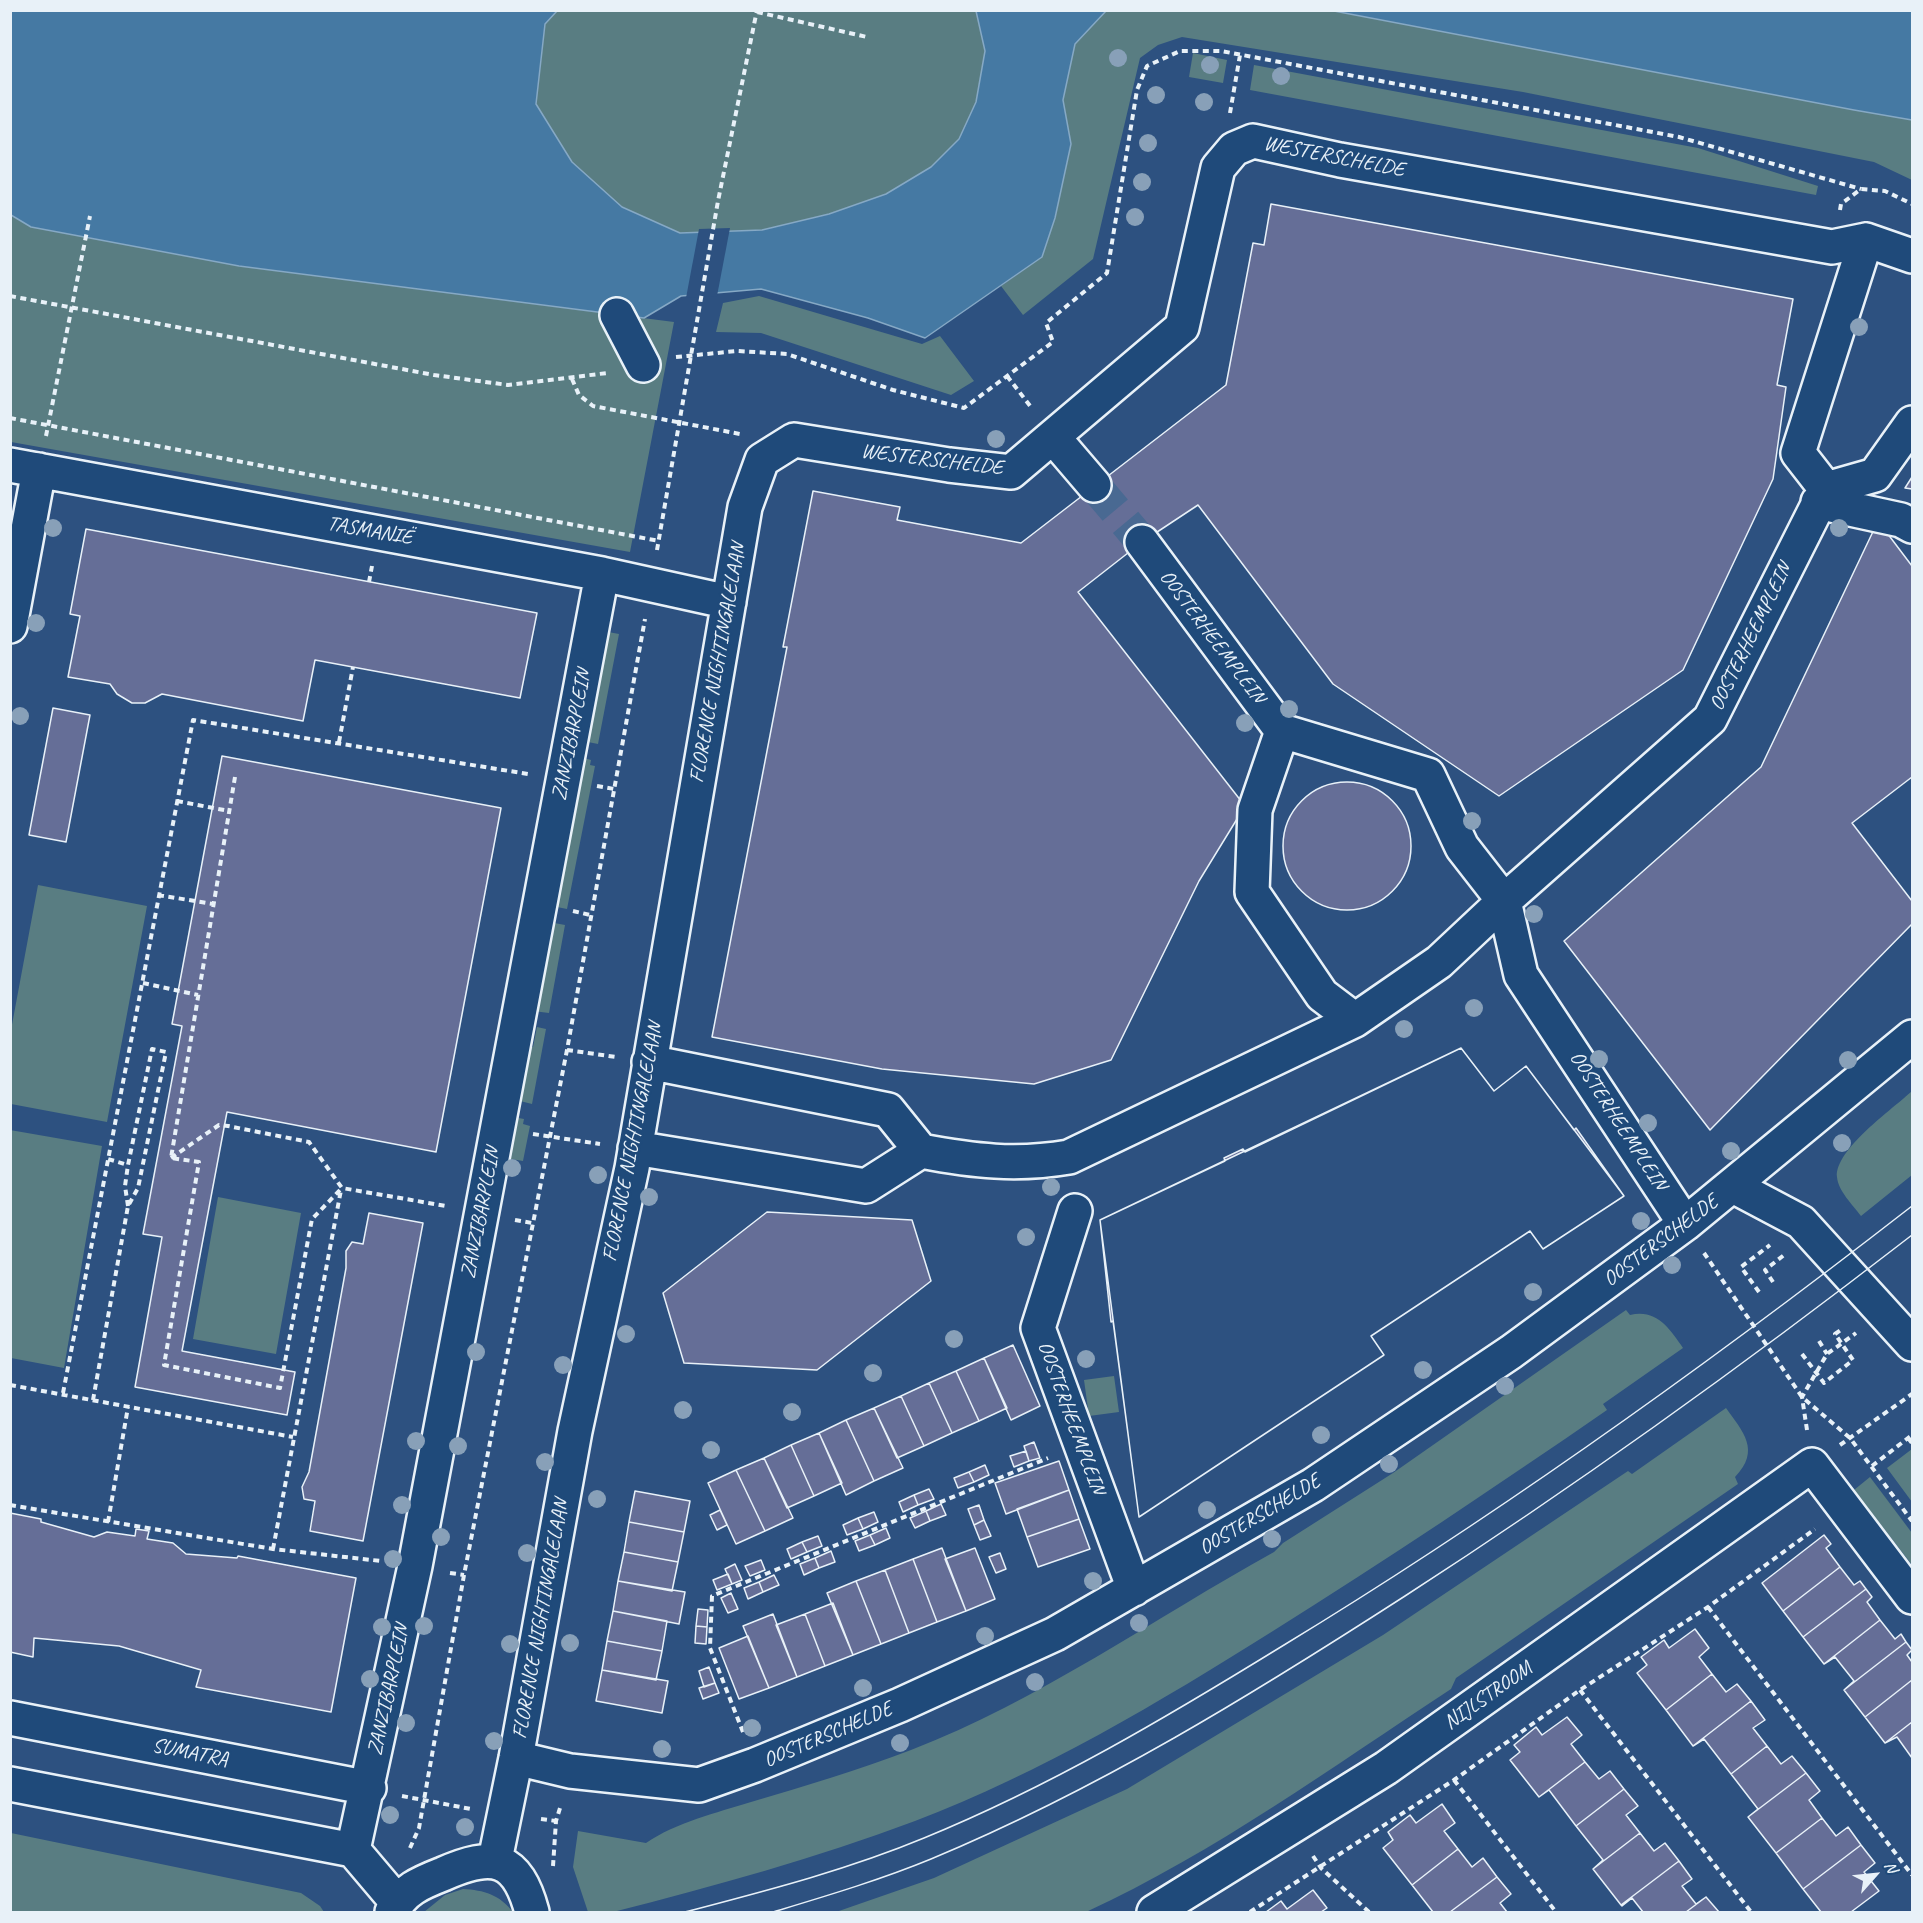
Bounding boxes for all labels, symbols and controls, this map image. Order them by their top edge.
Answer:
street label: WESTERSCHELDE [1262,131,1406,183]
street label: WESTERSCHELDE [860,439,1004,481]
street label: TASMANIË [325,511,415,551]
street label: FLORENCE NIGHTINGALELAAN [684,541,752,785]
street label: OOSTERHEEMPLEIN [1704,559,1798,715]
street label: OOSTERHEEMPLEIN [1154,565,1270,709]
street label: ZANZIBARPLEIN [547,667,597,803]
street label: FLORENCE NIGHTINGALELAAN [597,1020,669,1264]
street label: OOSTERHEEMPLEIN [1564,1047,1672,1195]
street label: ZANZIBARPLEIN [456,1145,506,1281]
street label: OOSTERSCHELDE [1599,1190,1723,1292]
street label: OOSTERHEEMPLEIN [1032,1338,1110,1498]
street label: OOSTERSCHELDE [1195,1469,1325,1561]
street label: FLORENCE NIGHTINGALELAAN [507,1497,575,1741]
street label: ZANZIBARPLEIN [363,1622,415,1758]
street label: NIJLSTROOM [1439,1656,1537,1736]
street label: OOSTERSCHELDE [760,1697,896,1773]
street label: SUMATRA [150,1733,230,1773]
north arrow [1845,1845,1905,1905]
text: N [1880,1858,1902,1876]

